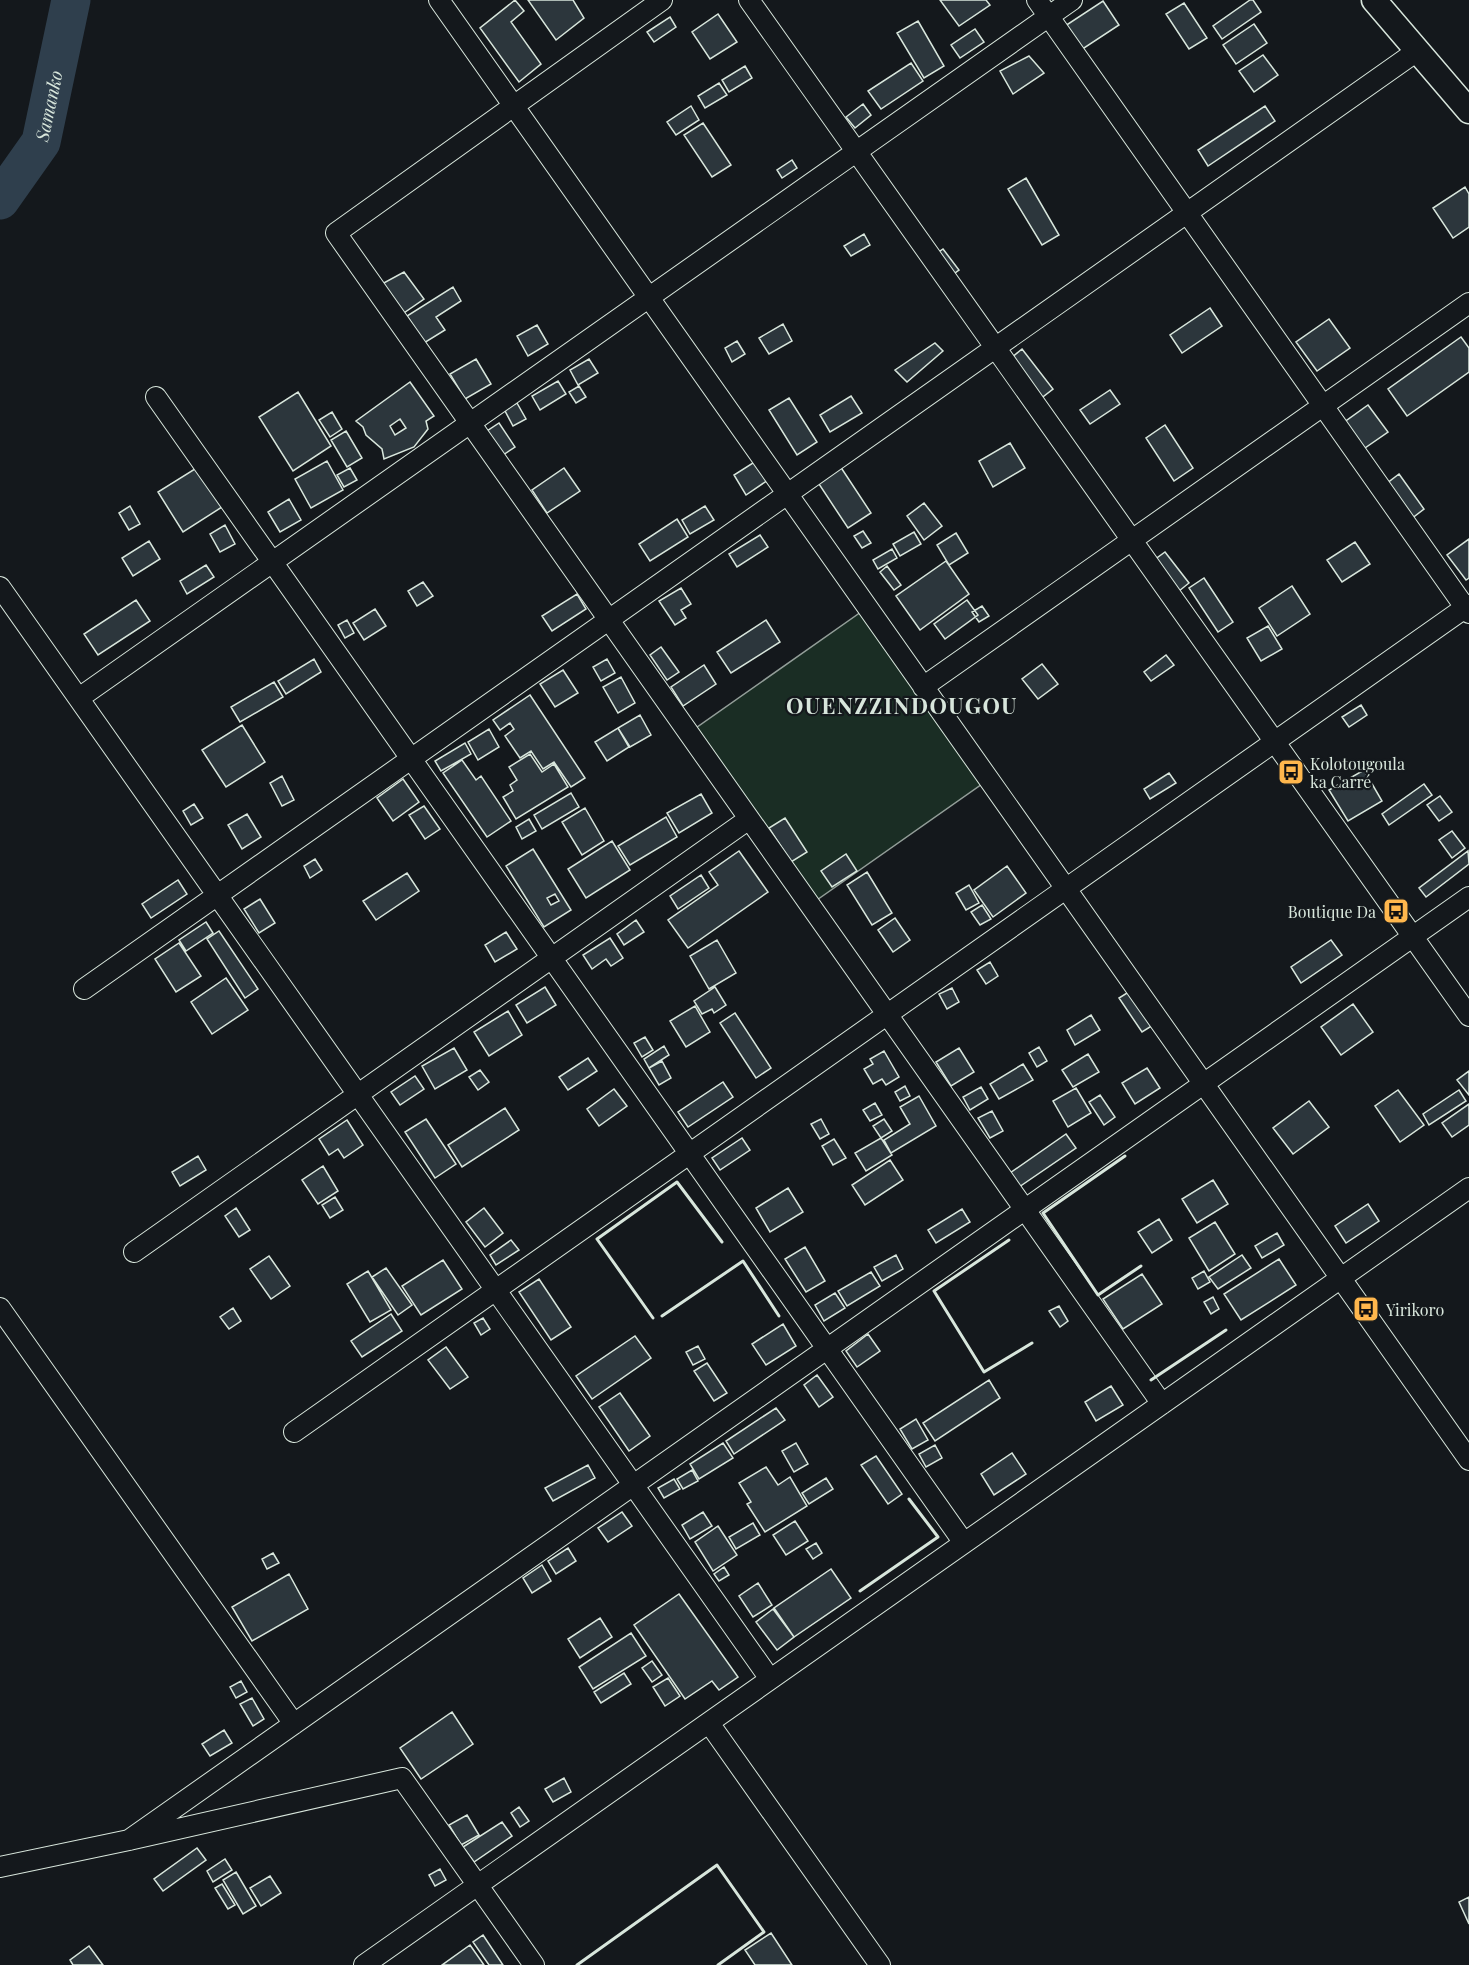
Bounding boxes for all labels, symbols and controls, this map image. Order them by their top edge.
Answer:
water label: Samanko [29,68,68,144]
district label: OUENZZINDOUGOU [786,690,1018,720]
place label: Kolotougoula ka Carré [1310,753,1405,792]
bus stop icon: Kolotougoula ka Carré [1276,757,1306,787]
bus stop icon: Boutique Da [1381,896,1411,926]
place label: Boutique Da [1288,901,1376,922]
bus stop icon: Yirikoro [1351,1294,1381,1324]
place label: Yirikoro [1385,1299,1444,1320]

